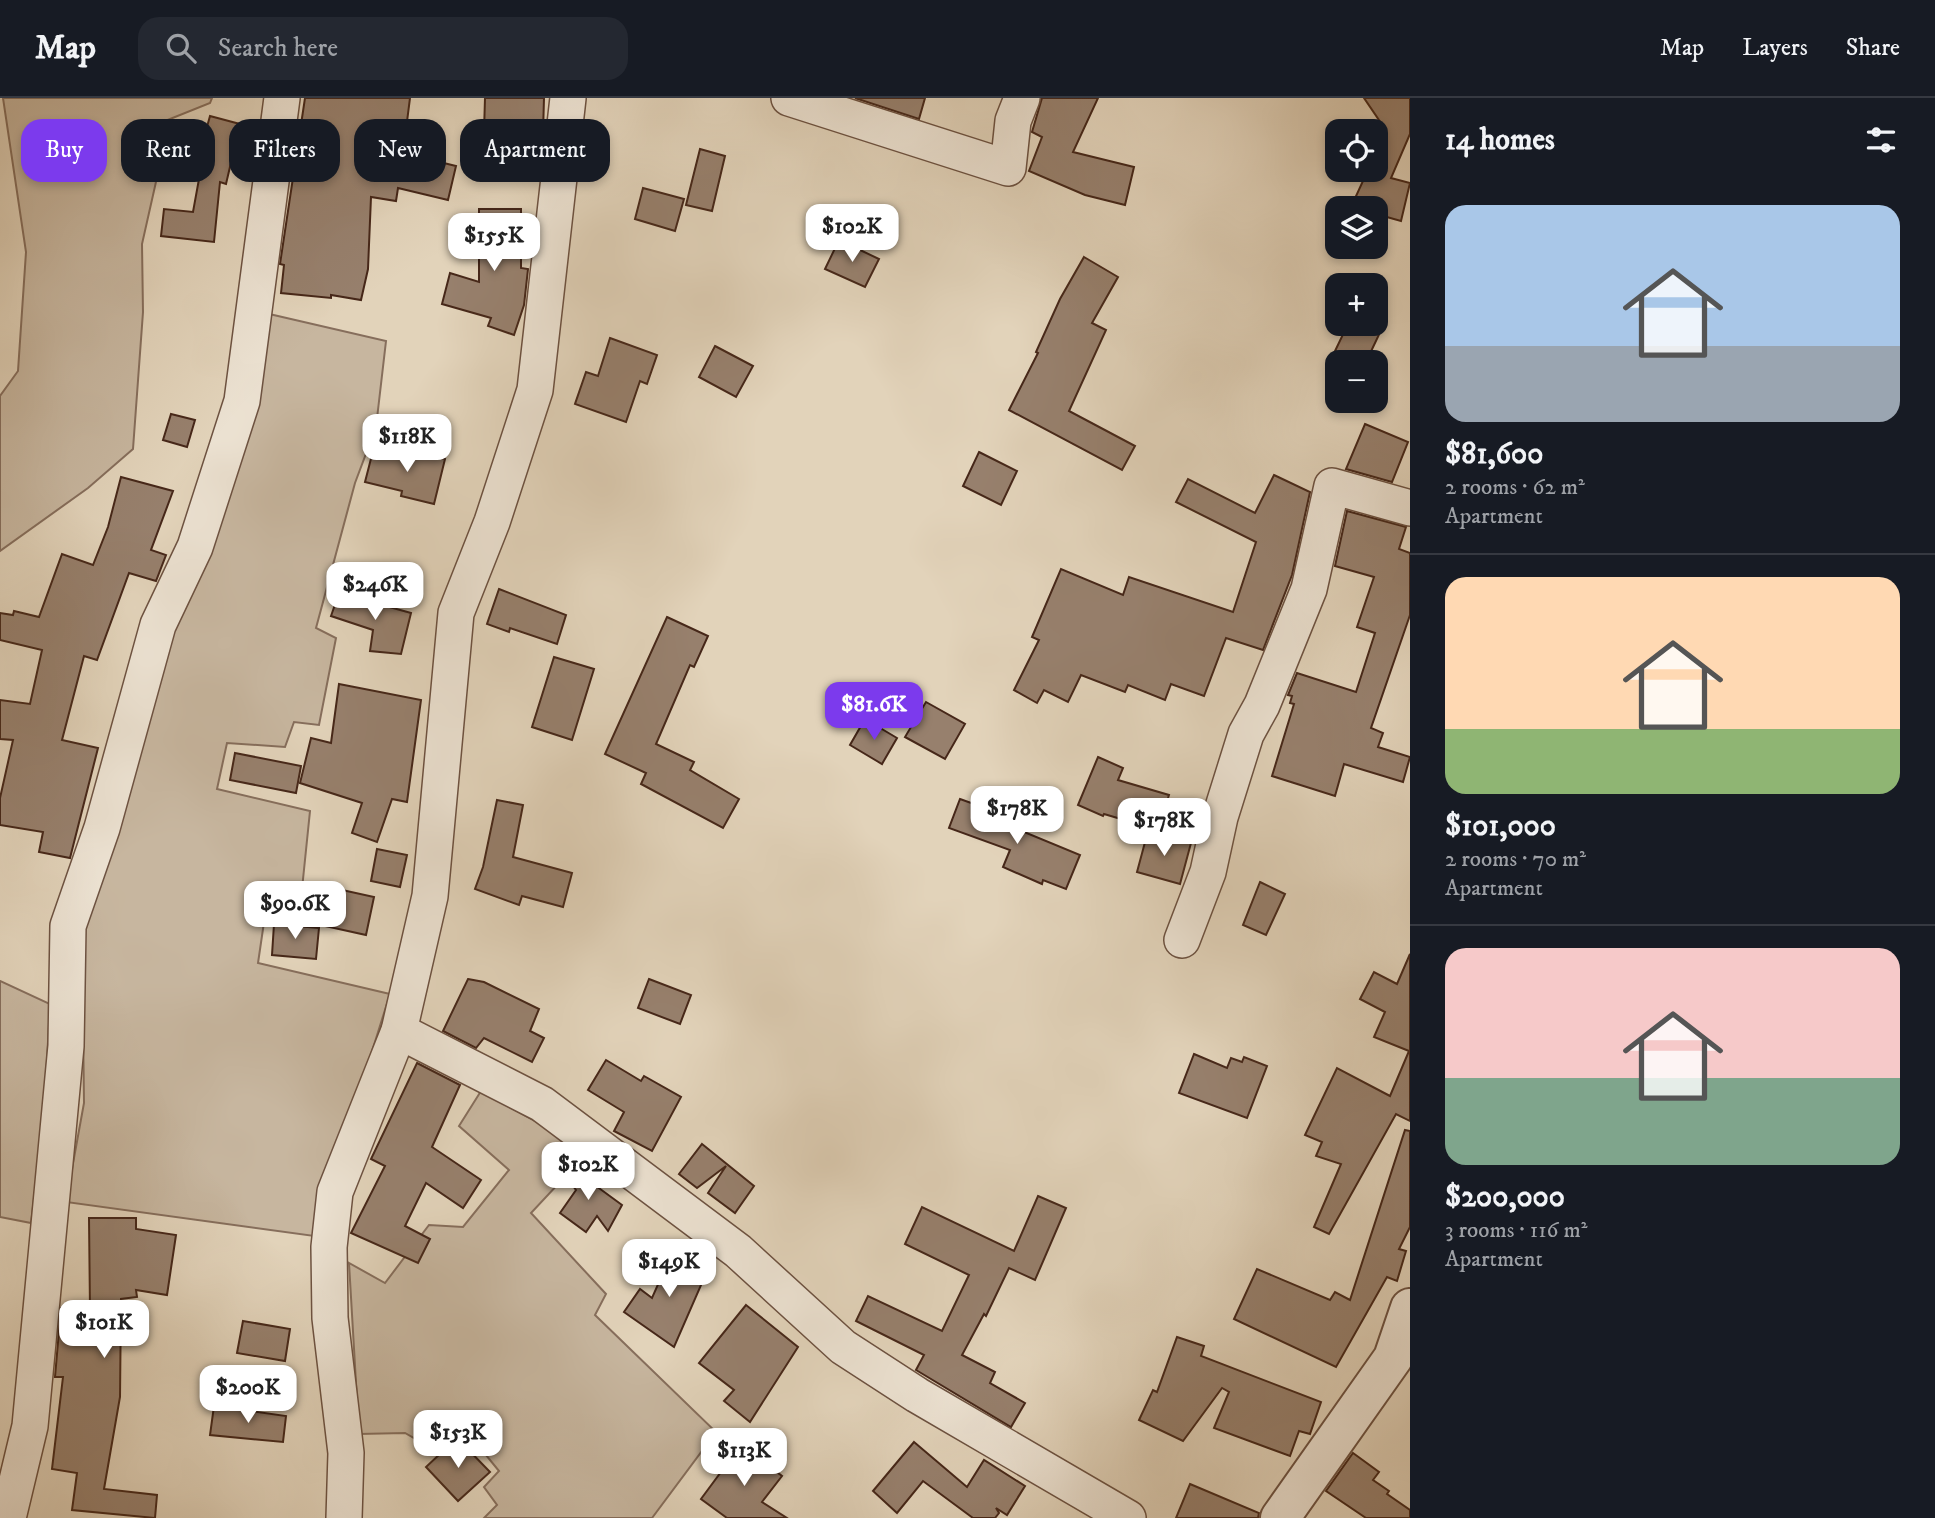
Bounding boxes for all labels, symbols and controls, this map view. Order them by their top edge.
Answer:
search box [138,17,628,80]
text: Map [35,28,96,69]
icon: search [162,29,200,67]
text: Search here [218,32,338,65]
text: Map [1660,33,1704,63]
text: Layers [1742,33,1808,63]
text: Share [1846,33,1900,63]
chip: Buy [21,119,107,182]
chip: Rent [121,119,215,182]
chip: Filters [229,119,340,182]
chip: New [354,119,446,182]
chip: Apartment [460,119,610,182]
map controls [1325,119,1388,413]
button: locate [1325,119,1388,182]
icon: filters [1862,121,1900,159]
text: 14 homes [1445,122,1555,159]
button: layers [1325,196,1388,259]
pin: $102K [803,204,901,264]
text: $102K [822,212,882,241]
pin: $155K [445,214,543,273]
text: $155K [464,221,524,250]
icon: home [1610,250,1736,376]
button: + [1325,273,1388,336]
button: − [1325,350,1388,413]
pin: $118K [358,414,456,474]
text: $118K [378,422,436,451]
text: $81,600 [1445,436,1543,473]
text: 2 rooms · 62 m² [1445,473,1585,502]
text: Apartment [1445,502,1543,531]
pin: $246K [326,562,424,622]
text: $246K [342,570,408,599]
icon: home [1610,622,1736,748]
pin: $81.6K [817,682,931,742]
text: $81.6K [841,690,907,719]
pin: $178K [968,786,1066,846]
text: $178K [987,794,1047,823]
pin: $178K [1115,798,1213,858]
text: $178K [1134,806,1194,835]
text: $101,000 [1445,808,1556,845]
text: 2 rooms · 70 m² [1445,845,1586,874]
text: Apartment [1445,874,1543,903]
pin: $90.6K [238,882,352,941]
text: $90.6K [260,889,330,918]
icon: home [1610,993,1736,1119]
pin: $102K [539,1142,637,1202]
text: $102K [558,1150,618,1179]
text: $200,000 [1445,1179,1565,1216]
text: 3 rooms · 116 m² [1445,1216,1588,1245]
pin: $149K [620,1240,718,1299]
text: Apartment [1445,1245,1543,1274]
text: $149K [638,1247,700,1276]
pin: $101K [55,1300,153,1360]
text: $101K [75,1308,133,1337]
pin: $200K [199,1366,297,1425]
text: $200K [216,1373,280,1402]
pin: $153K [409,1410,507,1470]
text: $153K [429,1418,487,1447]
pin: $113K [695,1428,793,1488]
text: $113K [717,1436,771,1465]

